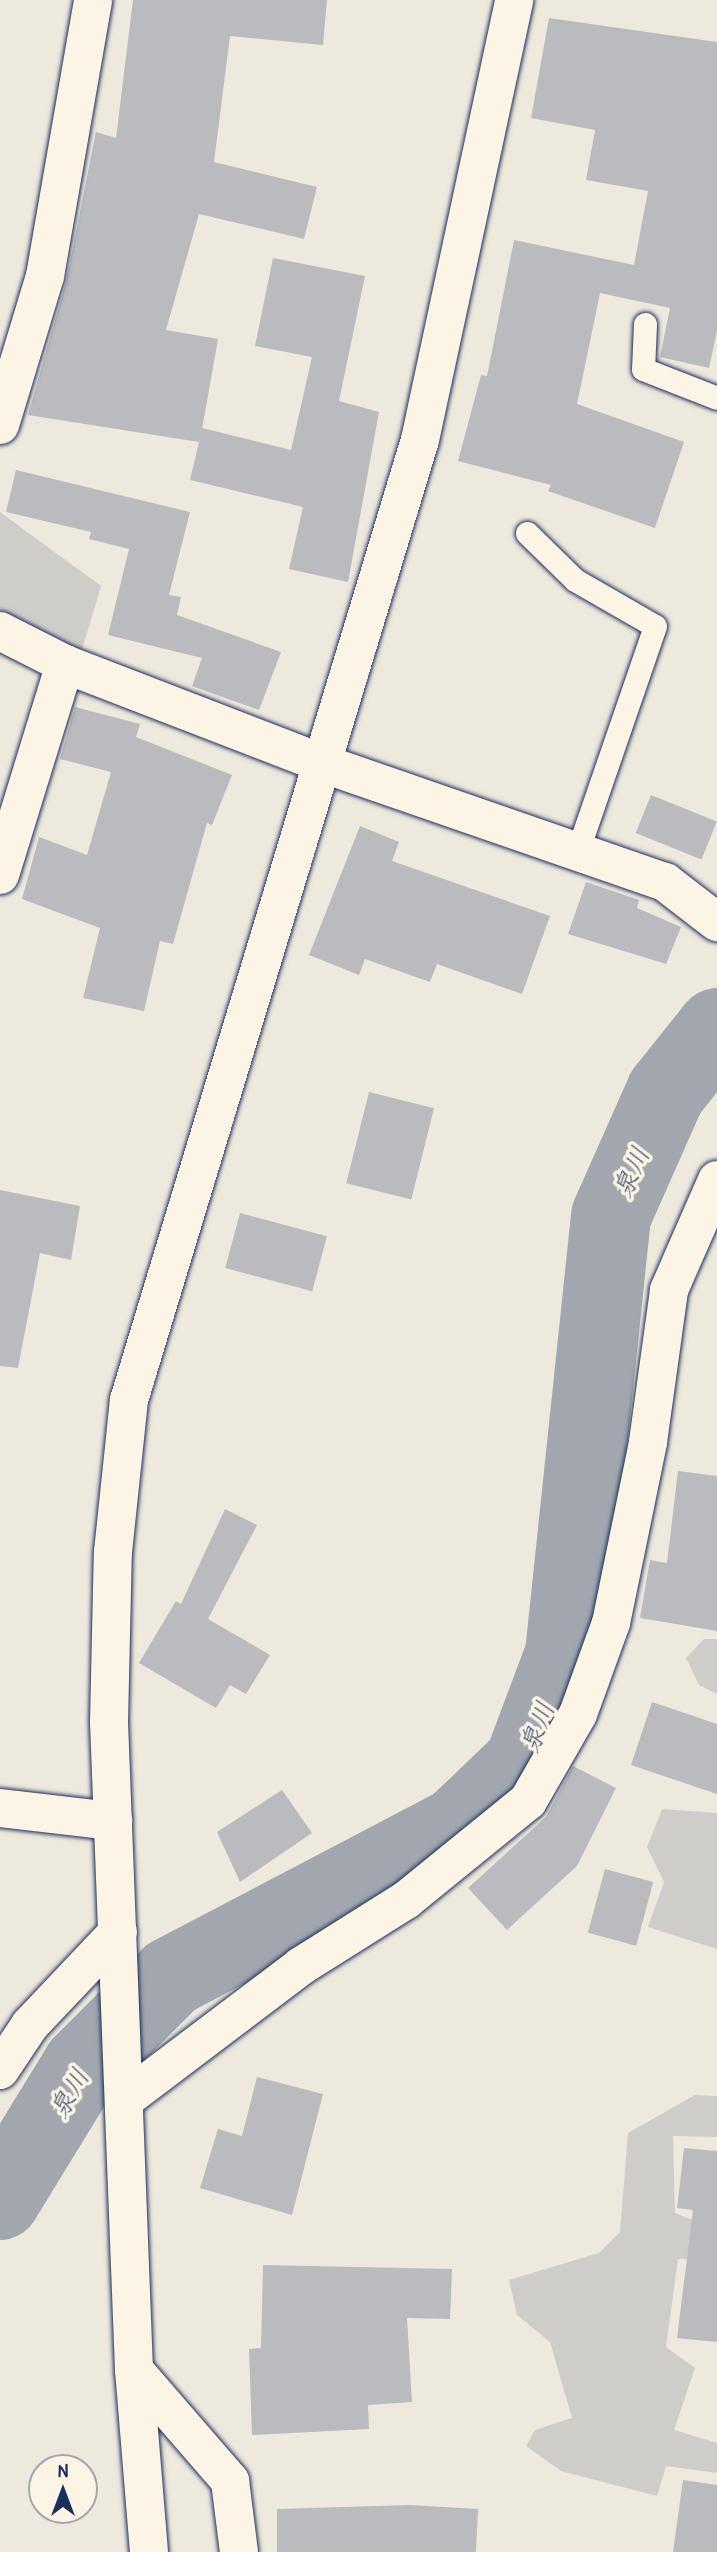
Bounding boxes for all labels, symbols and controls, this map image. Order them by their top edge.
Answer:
water label: 泉川 [606,1142,656,1202]
water label: 泉川 [513,1697,561,1757]
water label: 泉川 [42,2063,96,2123]
north arrow [28,2454,98,2524]
text: N [58,2457,68,2483]

